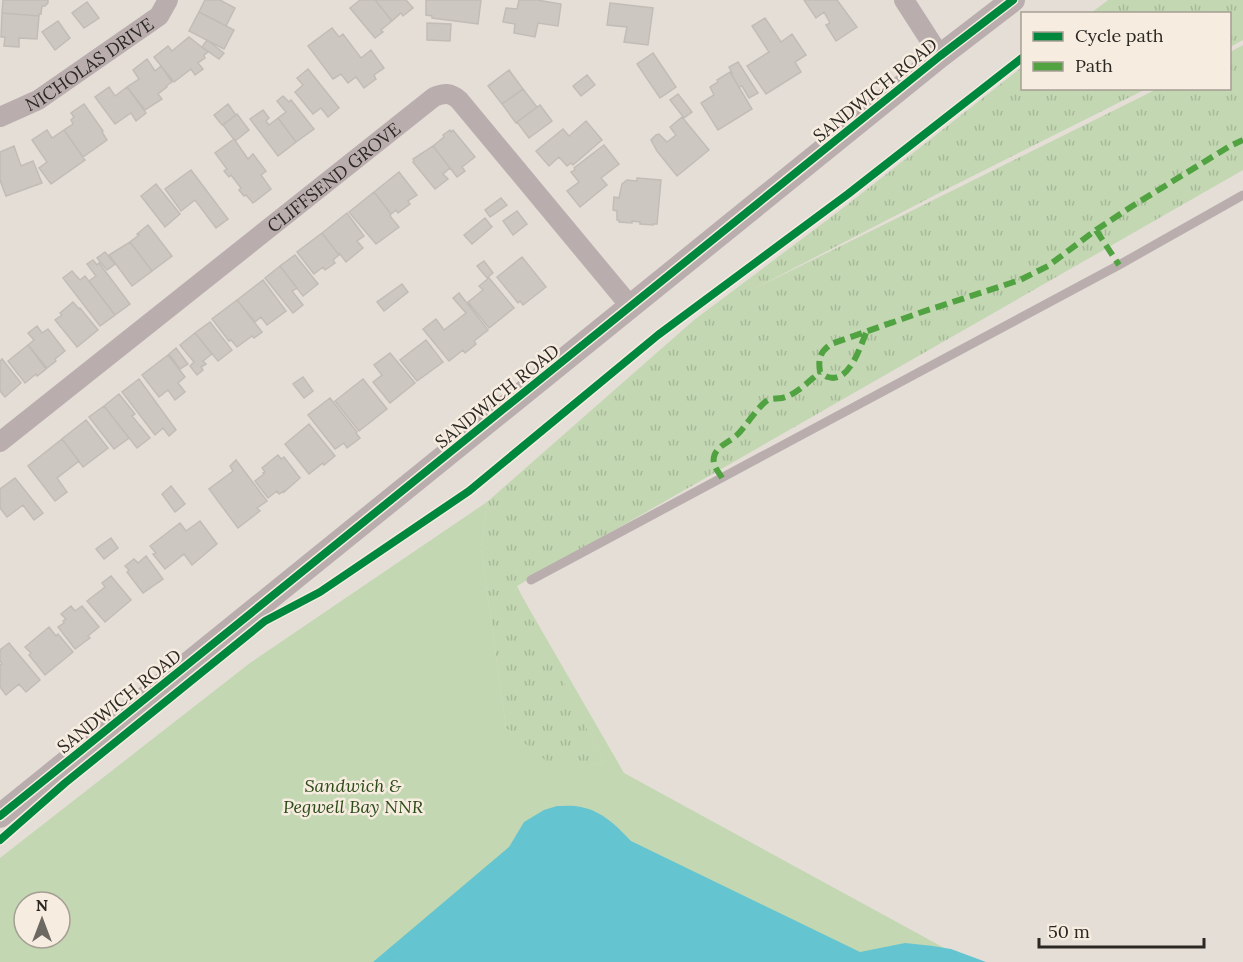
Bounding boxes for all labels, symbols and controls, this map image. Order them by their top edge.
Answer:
street label: NICHOLAS DRIVE [21,12,158,116]
legend [1021,12,1231,90]
text: Cycle path [1075,24,1164,47]
street label: SANDWICH ROAD [808,33,942,147]
text: Path [1075,54,1113,77]
street label: CLIFFSEND GROVE [262,117,405,237]
street label: SANDWICH ROAD [430,339,564,453]
street label: SANDWICH ROAD [52,644,186,758]
park label: Sandwich & Pegwell Bay NNR [283,774,424,818]
north arrow [12,890,72,950]
text: N [36,895,48,915]
scale bar [1039,911,1204,949]
text: 50 m [1048,920,1090,943]

